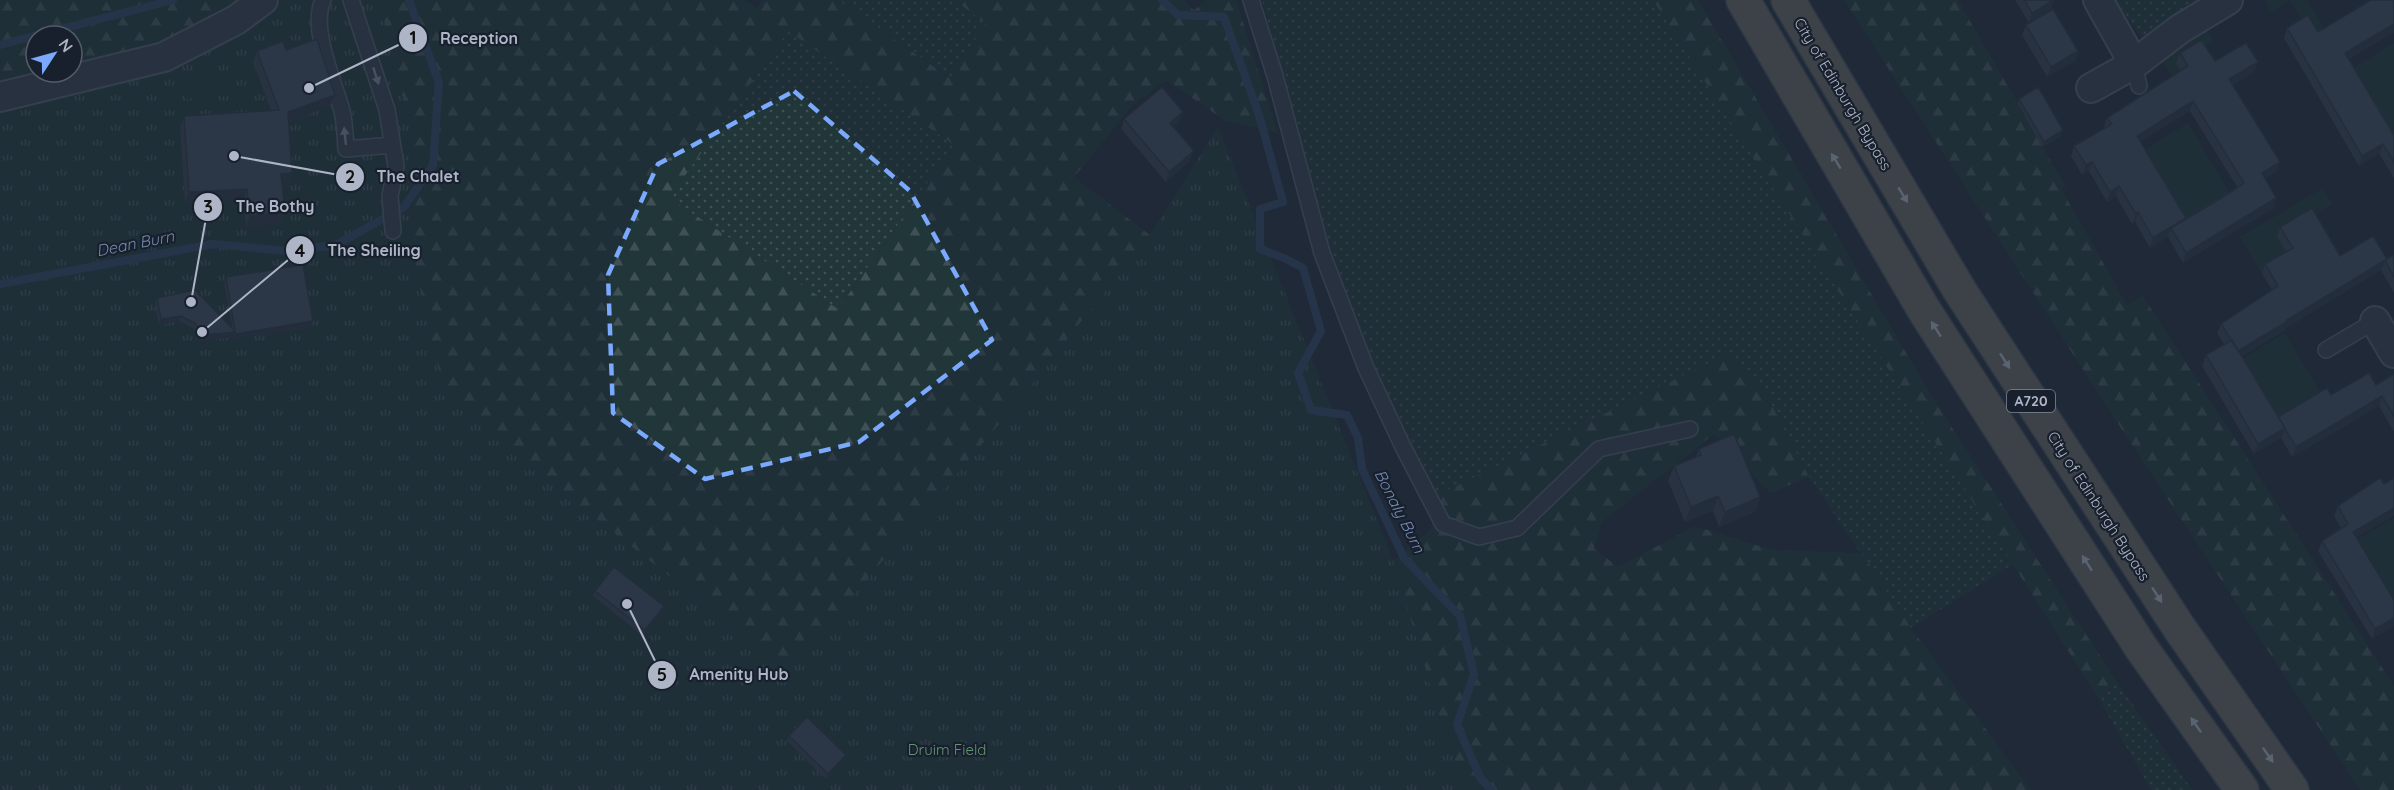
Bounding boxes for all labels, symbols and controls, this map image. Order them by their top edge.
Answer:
street label: City of Edinburgh Bypass [1790,14,1896,174]
callout: Reception [398,21,530,55]
north arrow [24,24,84,84]
text: 1 [409,26,417,49]
text: Reception [440,28,518,48]
text: N [55,35,78,56]
one-way arrow [372,67,381,85]
one-way arrow [340,126,350,145]
one-way arrow [1831,153,1841,170]
callout: The Chalet [335,160,472,194]
text: 2 [345,165,355,188]
text: The Chalet [377,166,459,186]
one-way arrow [1897,187,1908,203]
callout: The Bothy [193,190,326,224]
text: 3 [203,195,213,218]
text: The Bothy [236,196,315,216]
water label: Dean Burn [94,226,176,260]
callout: The Sheiling [285,233,432,267]
text: 4 [295,239,306,262]
text: The Sheiling [327,240,421,260]
one-way arrow [1930,321,1941,337]
one-way arrow [1999,353,2010,369]
road number: A720 [2007,390,2055,412]
street label: City of Edinburgh Bypass [2044,428,2154,584]
water label: Bonaly Burn [1370,466,1430,557]
one-way arrow [2082,555,2093,571]
one-way arrow [2152,587,2163,603]
callout: Amenity Hub [647,658,800,692]
text: 5 [657,663,667,686]
text: Amenity Hub [689,664,789,684]
one-way arrow [2191,717,2202,733]
park label: Druim Field [908,740,986,759]
one-way arrow [2262,747,2274,763]

